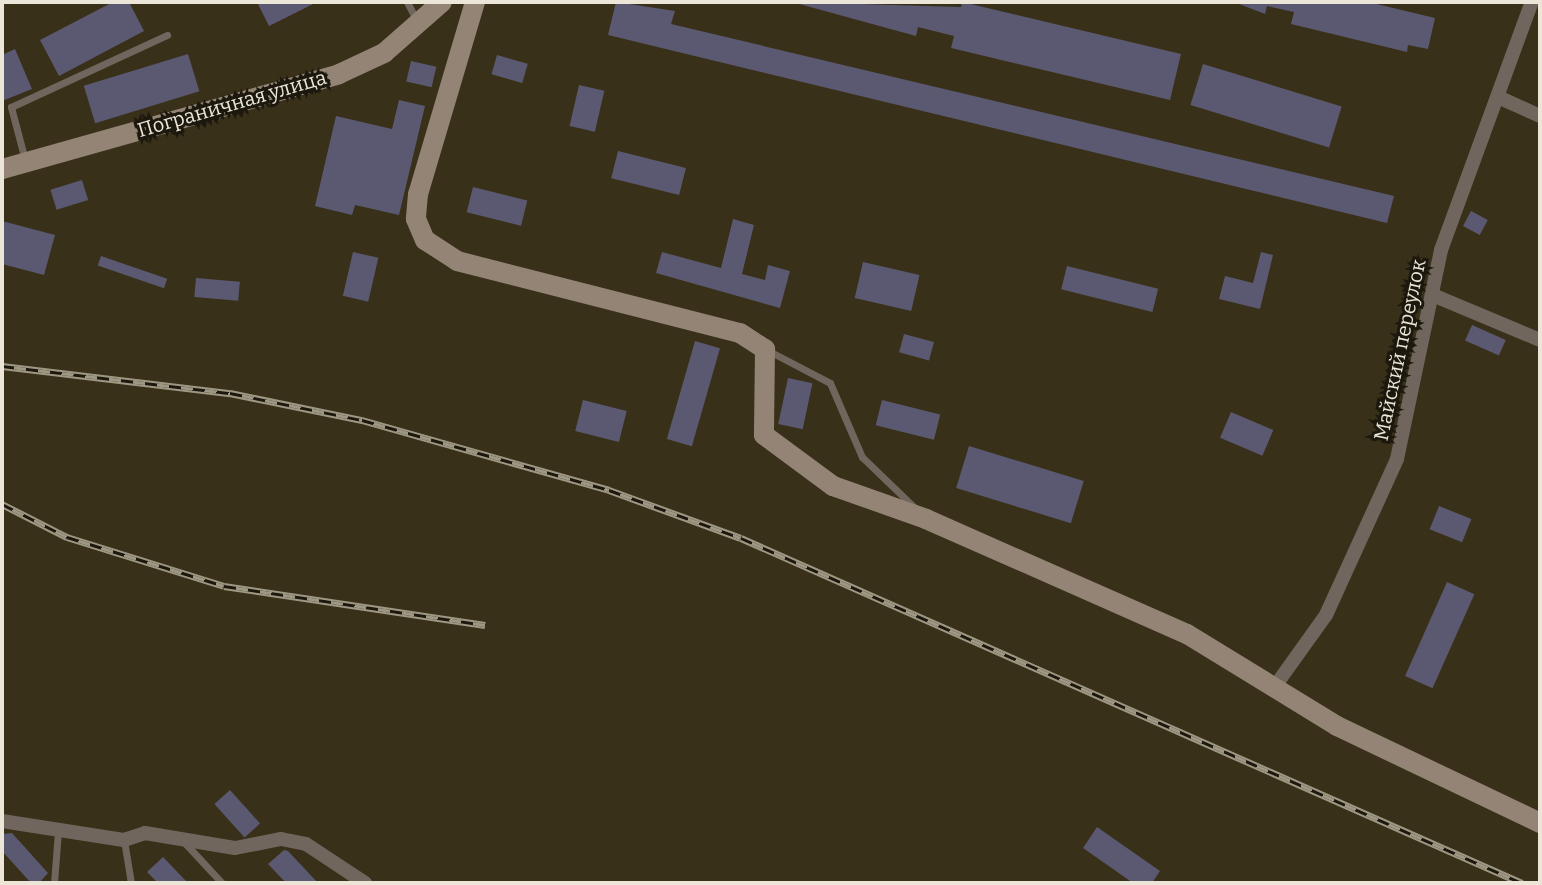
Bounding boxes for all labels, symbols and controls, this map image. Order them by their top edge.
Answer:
street label: Пограничная улица [135,66,329,142]
street label: Майский переулок [1369,257,1431,443]

